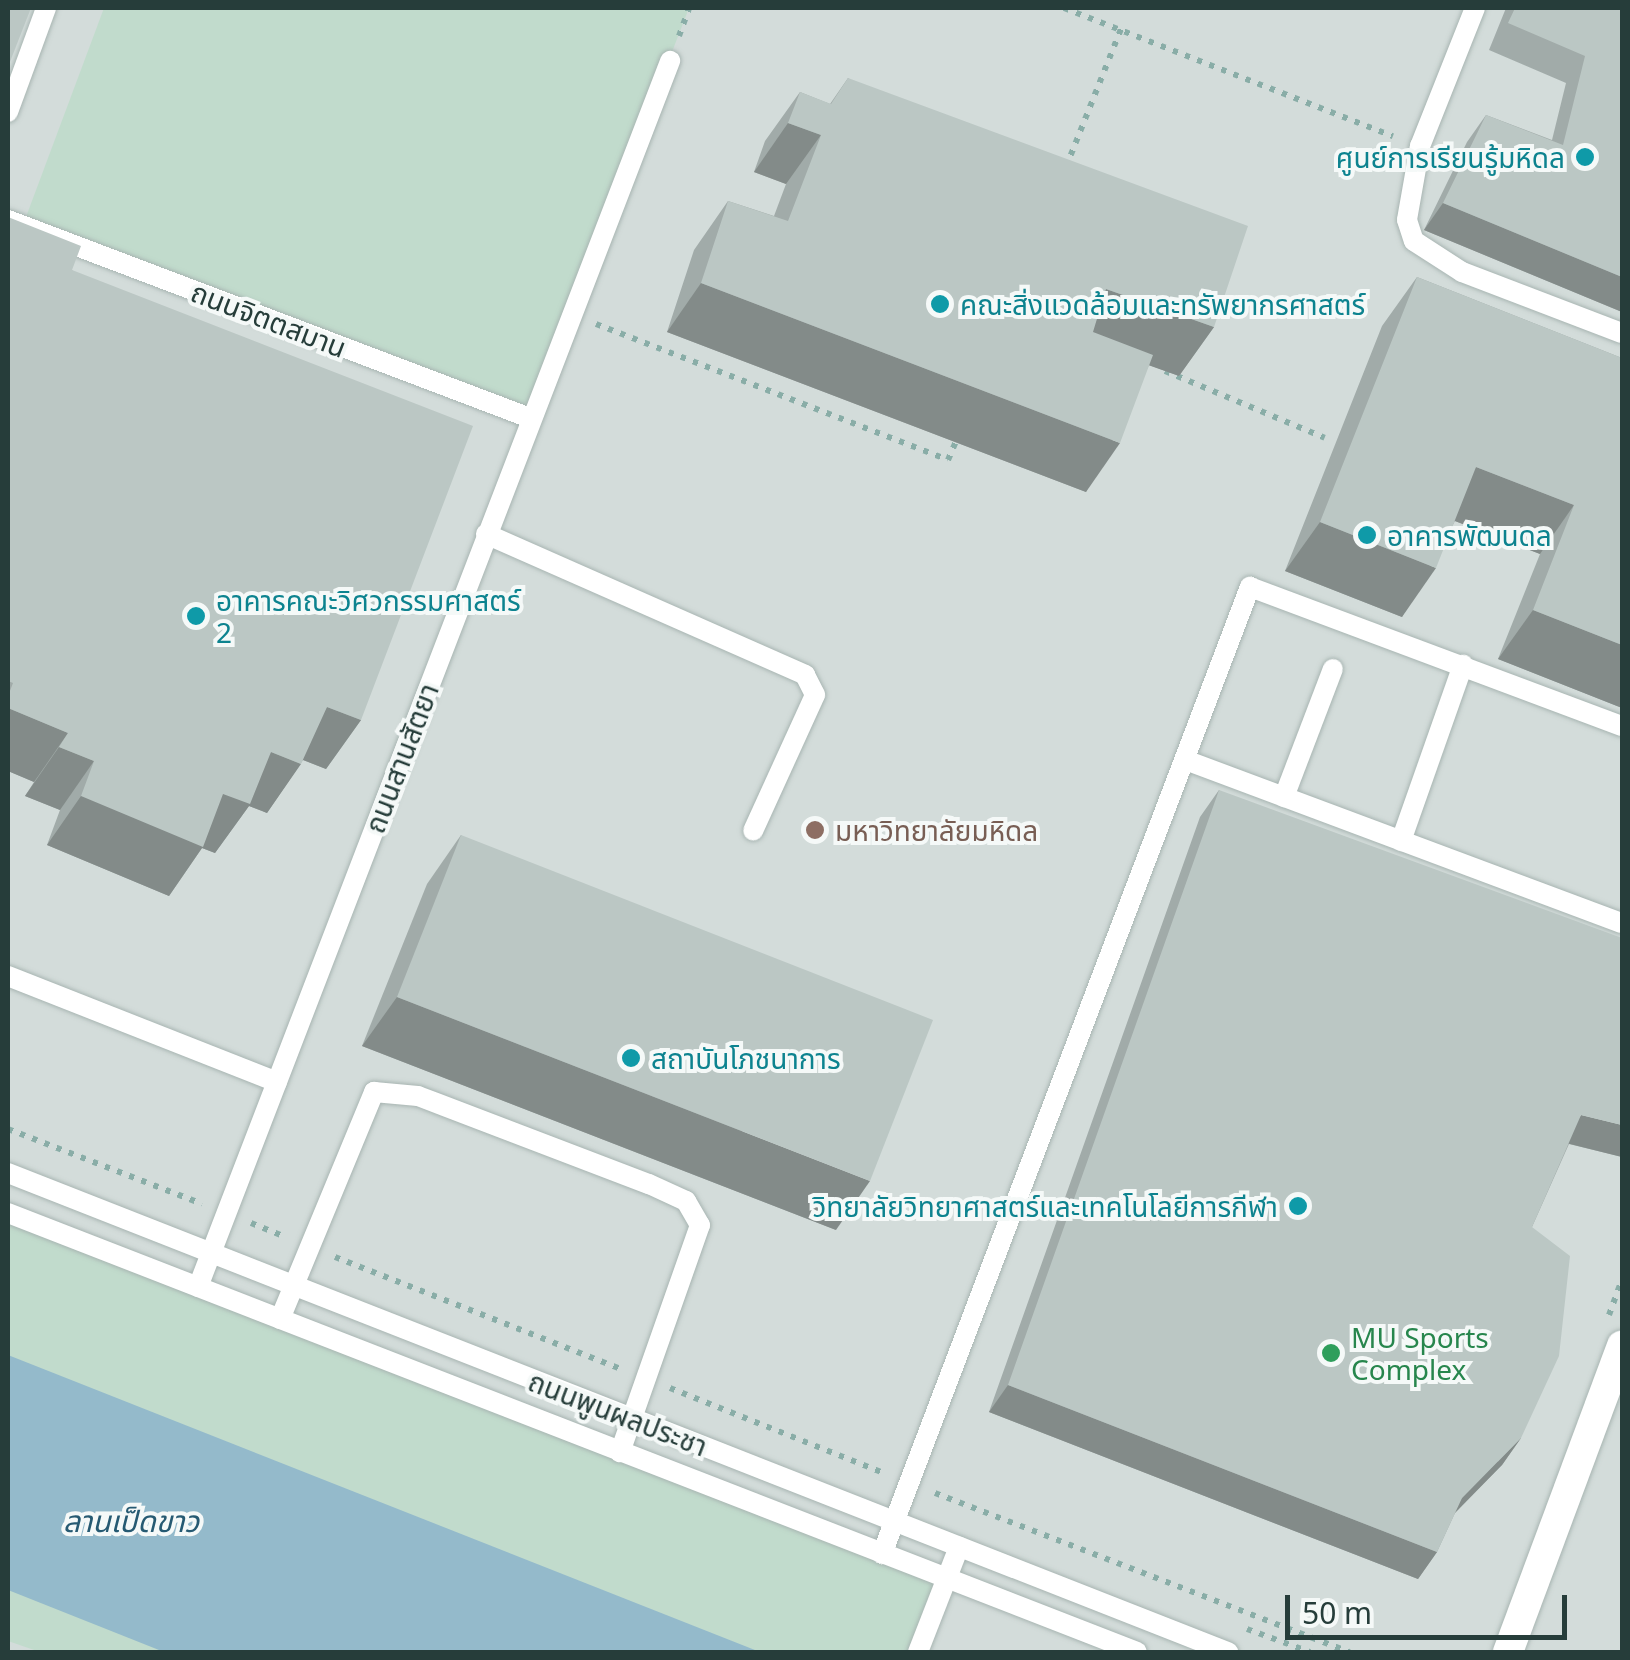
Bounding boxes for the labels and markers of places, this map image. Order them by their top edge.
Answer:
place label: ศูนย์การเรียนรู้มหิดล [1336,140,1565,174]
marker: ศูนย์การเรียนรู้มหิดล [1574,146,1596,168]
place label: คณะสิ่งแวดล้อมและทรัพยากรศาสตร์ [960,287,1365,321]
marker: คณะสิ่งแวดล้อมและทรัพยากรศาสตร์ [929,293,951,315]
place label: อาคารพัฒนดล [1387,518,1552,552]
marker: อาคารพัฒนดล [1356,524,1378,546]
place label: อาคารคณะวิศวกรรมศาสตร์ 2 [216,583,521,649]
marker: อาคารคณะวิศวกรรมศาสตร์ 2 [185,605,207,627]
place label: มหาวิทยาลัยมหิดล [835,813,1038,847]
marker: มหาวิทยาลัยมหิดล [804,819,826,841]
place label: สถาบันโภชนาการ [651,1041,841,1075]
marker: สถาบันโภชนาการ [620,1047,642,1069]
place label: วิทยาลัยวิทยาศาสตร์และเทคโนโลยีการกีฬา [812,1189,1278,1223]
marker: วิทยาลัยวิทยาศาสตร์และเทคโนโลยีการกีฬา [1287,1195,1309,1217]
place label: MU Sports Complex [1351,1320,1489,1386]
marker: MU Sports Complex [1320,1342,1342,1364]

